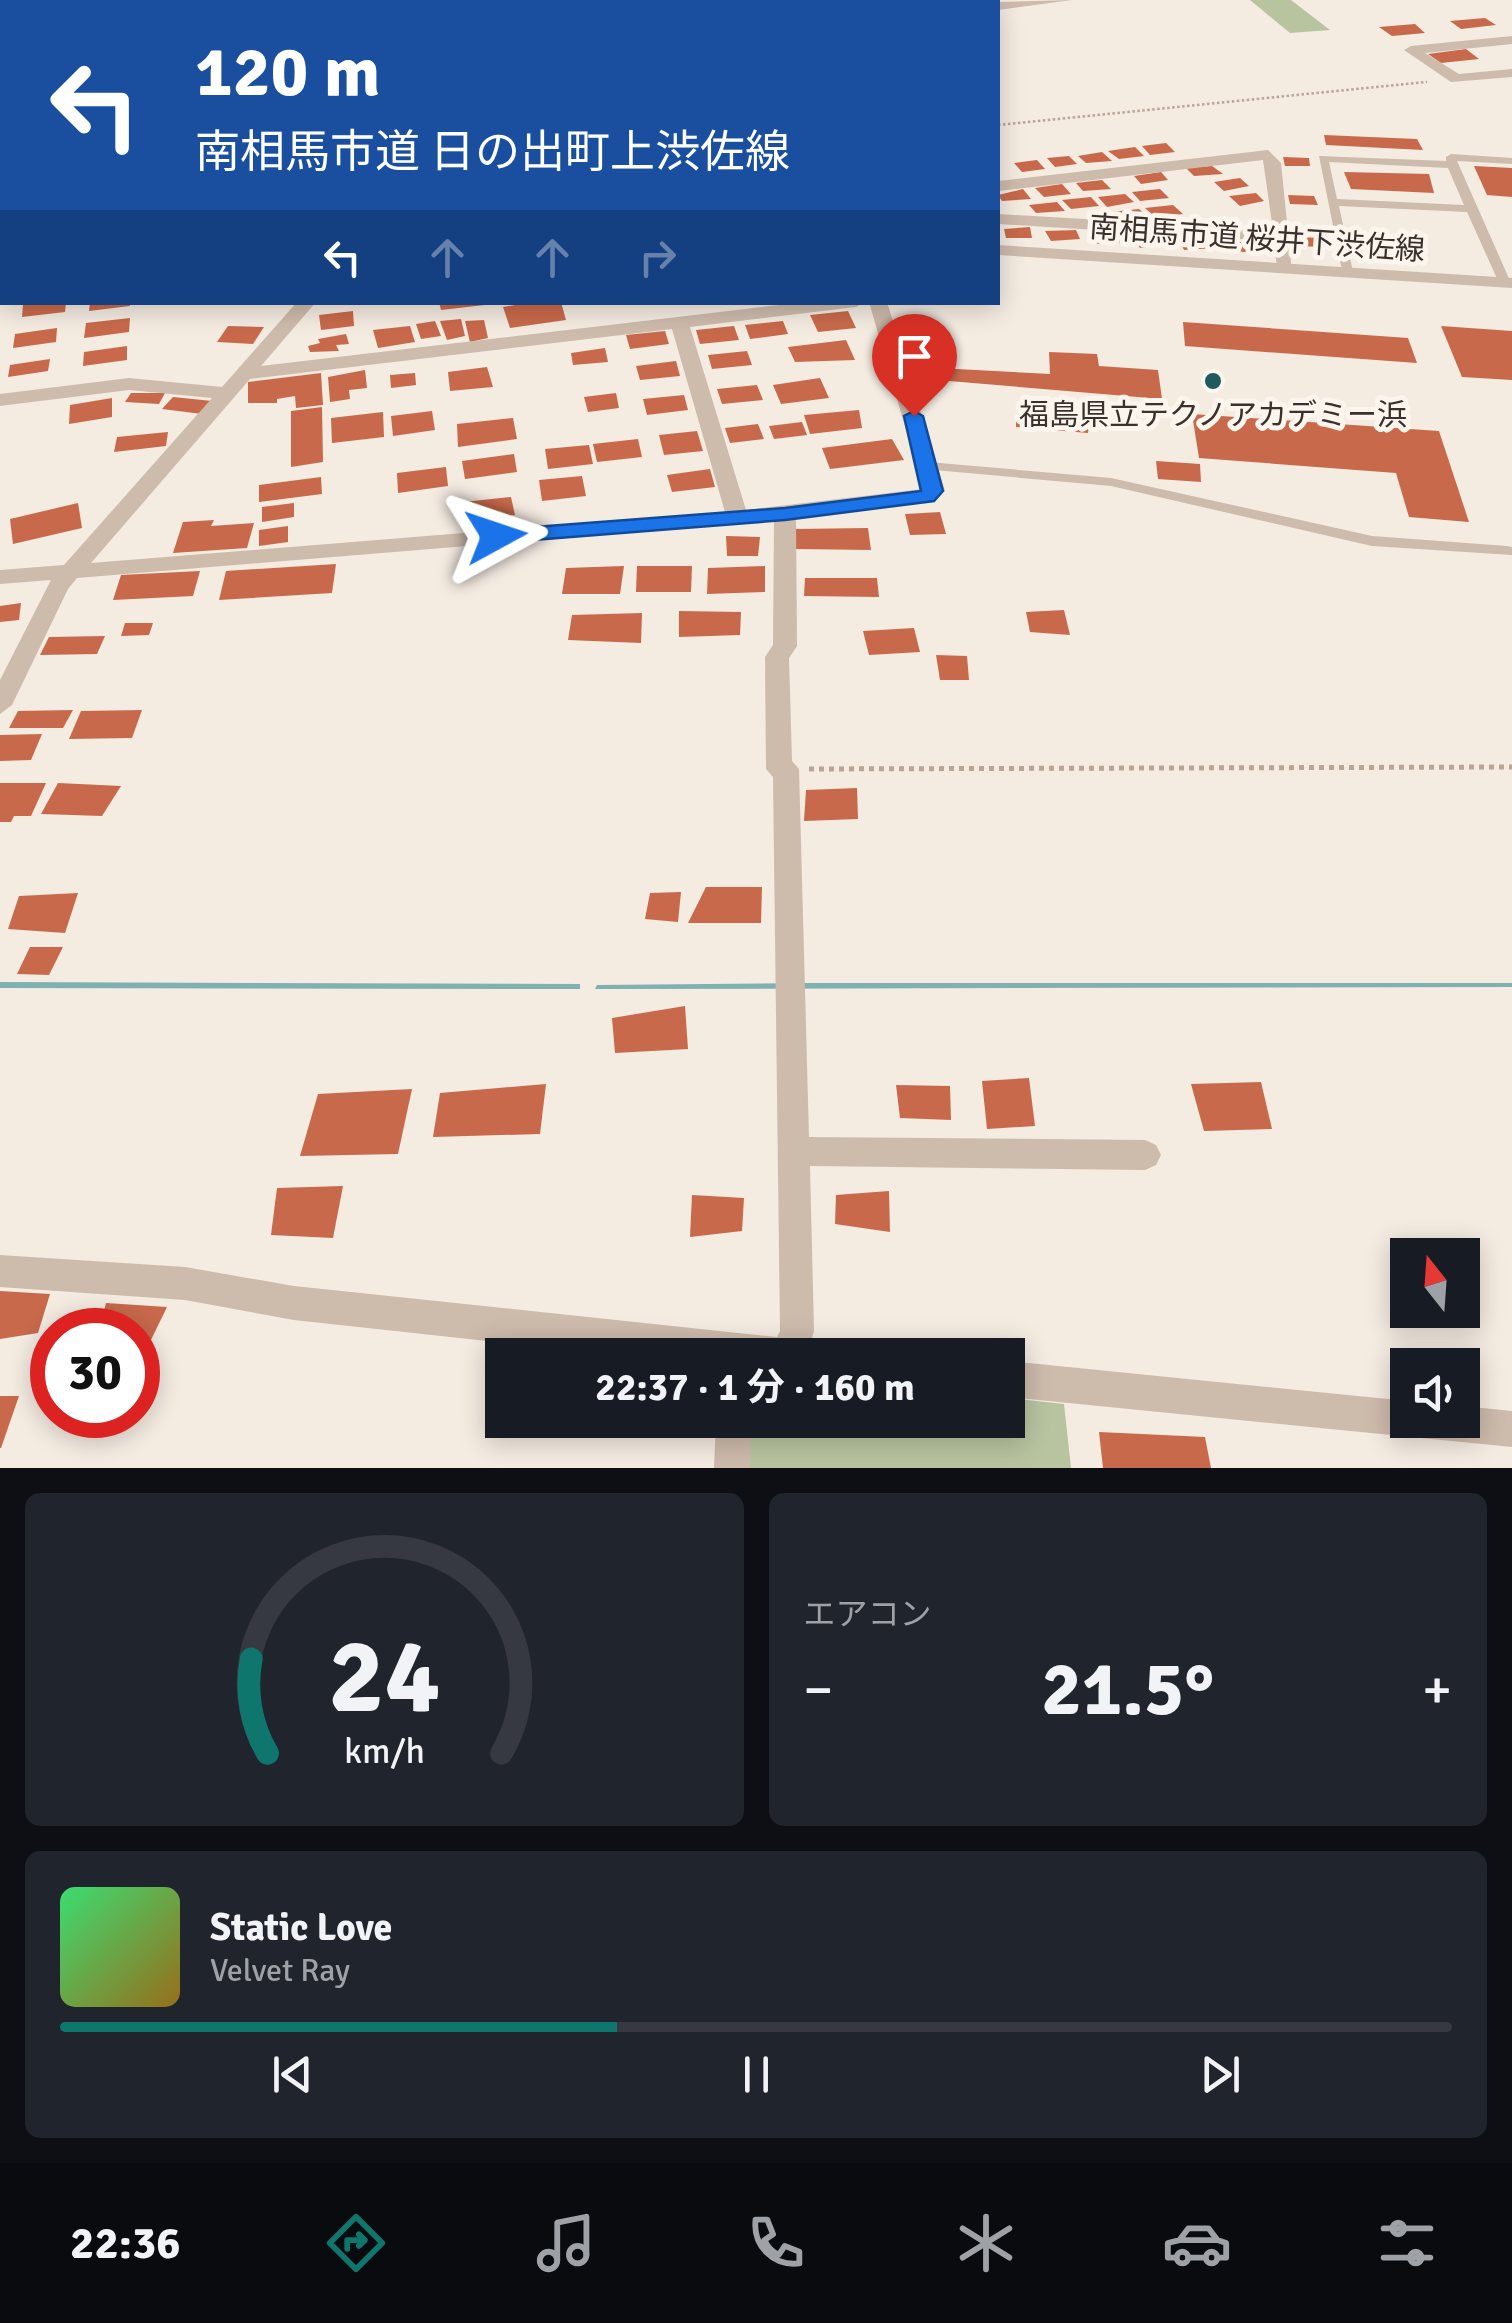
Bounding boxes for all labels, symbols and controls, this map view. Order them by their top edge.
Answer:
text: 120 m [195,29,380,115]
icon: left [30,40,160,170]
text: 南相馬市道 日の出町上渋佐線 [195,125,790,180]
street label: 南相馬市道 桜井下渋佐線 [1088,209,1426,269]
icon: left [315,230,370,285]
icon: ahead [420,230,475,285]
icon: ahead [525,230,580,285]
icon: right [630,230,685,285]
pin [872,314,957,417]
icon: arrive [887,329,942,384]
marker: 福島県立テクノアカデミー浜 [1202,370,1224,392]
place label: 福島県立テクノアカデミー浜 [1019,397,1407,434]
position arrow [444,484,548,588]
north arrow [1390,1238,1480,1328]
map controls [1390,1238,1480,1438]
speed limit sign: 30 [30,1308,160,1438]
button: sound [1390,1348,1480,1438]
text: 22:37 · 1 分 · 160 m [595,1364,915,1411]
text: エアコン [804,1595,932,1634]
text: 24 [328,1613,440,1741]
text: 21.5° [1041,1643,1214,1736]
text: − [804,1656,833,1724]
text: + [1422,1656,1452,1724]
text: km/h [344,1729,425,1773]
text: Static Love [210,1904,392,1951]
text: Velvet Ray [210,1951,350,1990]
icon: previous [265,2047,320,2102]
icon: pause [729,2047,784,2102]
icon: next [1193,2047,1248,2102]
icon: directions [321,2208,391,2278]
icon: music [531,2208,601,2278]
icon: phone [741,2208,811,2278]
icon: climate [951,2208,1021,2278]
icon: car [1162,2208,1232,2278]
icon: filters [1372,2208,1442,2278]
text: 22:36 [70,2216,181,2271]

